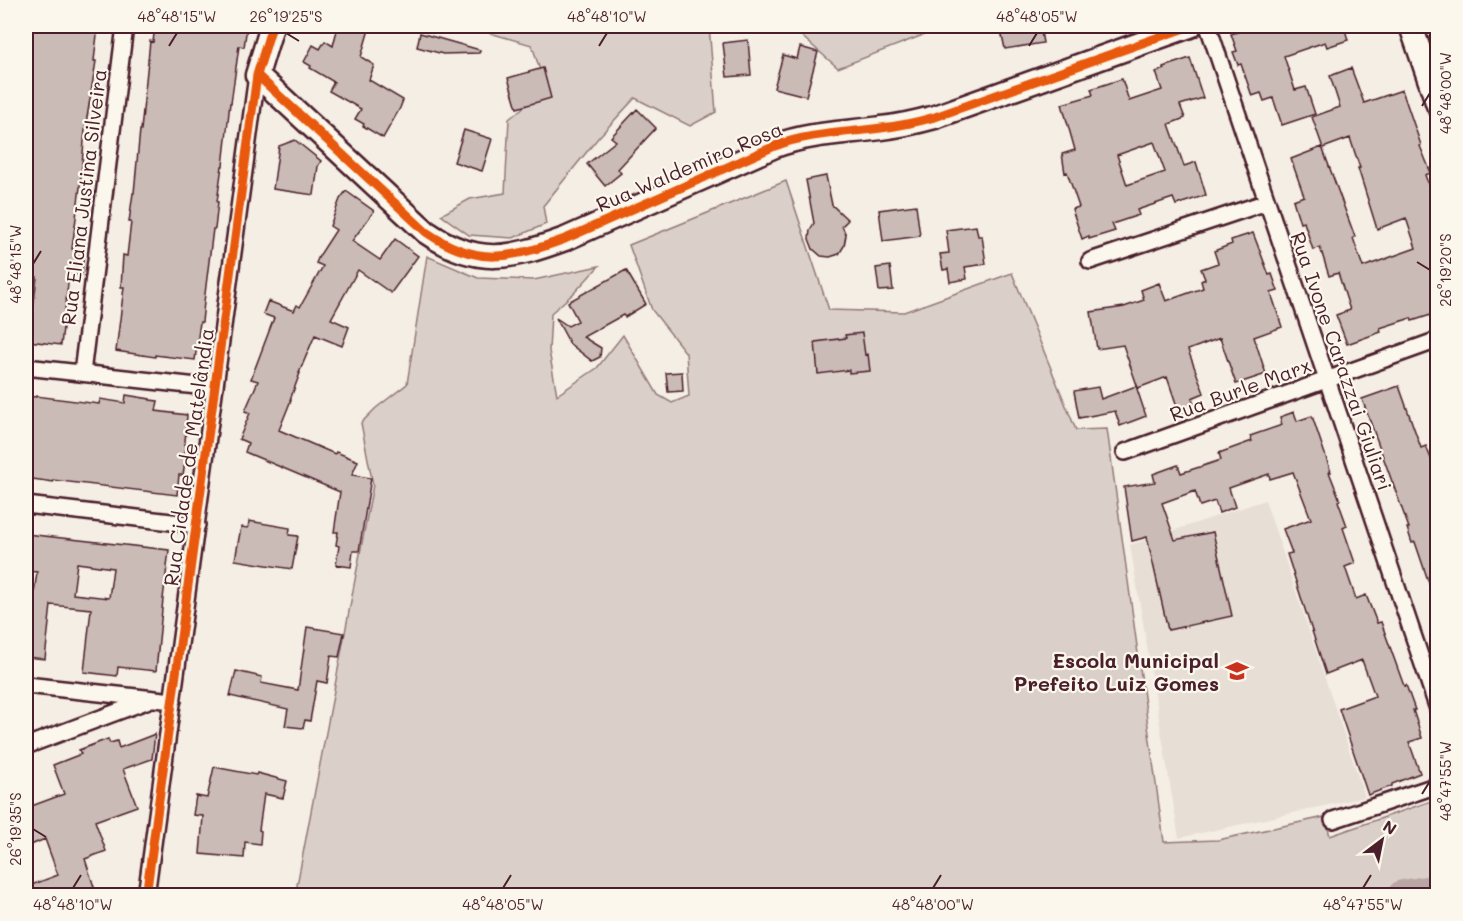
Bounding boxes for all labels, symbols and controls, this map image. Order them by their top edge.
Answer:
text: 48°48'15"W [138,6,216,26]
text: 26°19'25"S [250,6,322,26]
text: 48°48'10"W [567,6,647,26]
text: 48°48'05"W [996,6,1078,26]
text: 48°48'00"W [1435,52,1455,134]
street label: Rua Eliana Justina Silveira [54,67,112,327]
street label: Rua Waldemiro Rosa [592,115,786,217]
text: 48°48'15"W [5,225,25,303]
street label: Rua Ivone Carazzai Giuliari [1285,228,1399,494]
text: 26°19'20"S [1435,233,1455,307]
street label: Rua Cidade de Matelândia [157,326,219,588]
street label: Rua Burle Marx [1166,351,1314,427]
place label: Escola Municipal Prefeito Luiz Gomes [1014,647,1219,696]
school or university icon: Escola Municipal Prefeito Luiz Gomes [1224,658,1250,684]
text: 48°47'55"W [1435,741,1455,821]
text: 26°19'35"S [5,792,25,866]
north arrow [1352,810,1412,870]
text: N [1379,815,1401,839]
text: 48°48'10"W [33,894,113,914]
text: 48°48'05"W [462,894,544,914]
text: 48°48'00"W [892,894,974,914]
text: 48°47'55"W [1323,894,1403,914]

